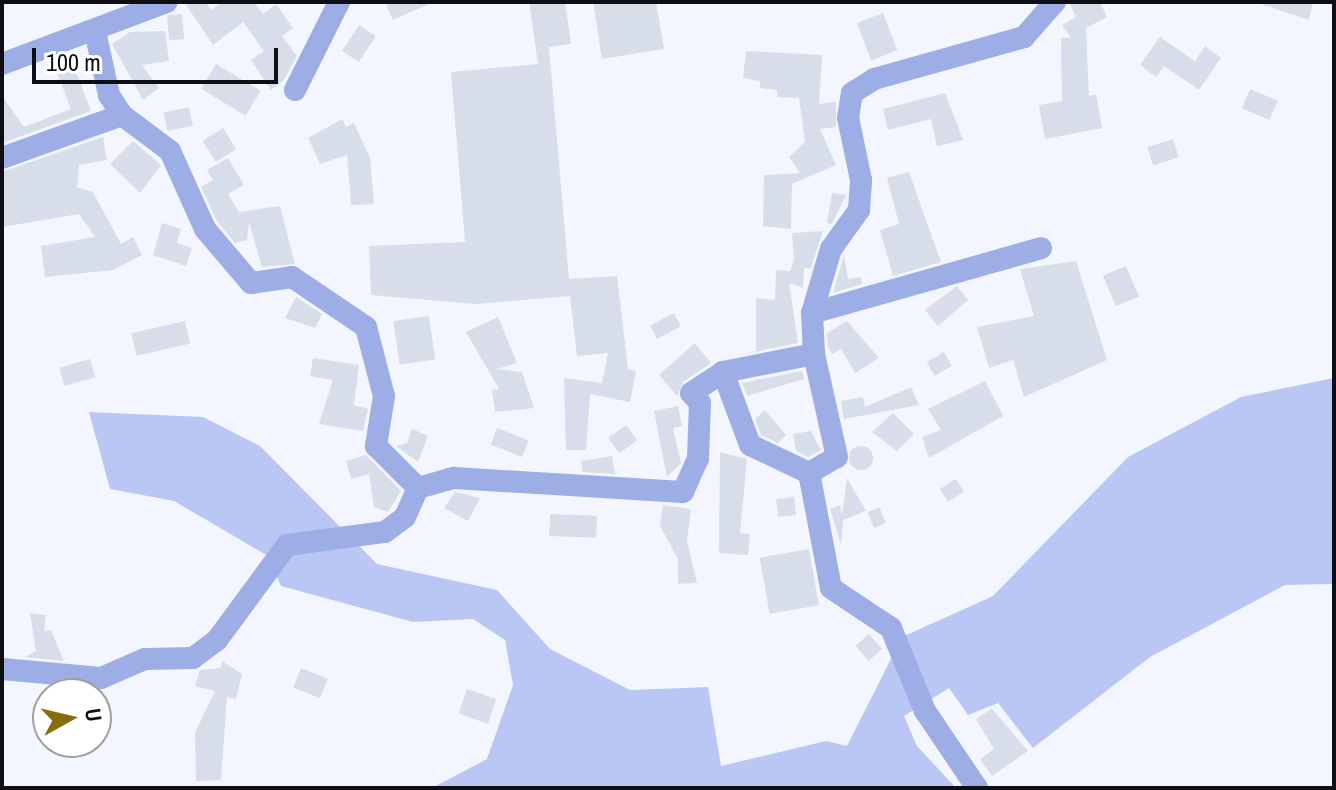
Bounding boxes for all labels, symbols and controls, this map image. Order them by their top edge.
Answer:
scale bar [36,32,282,82]
text: 100 m [46,46,101,78]
north arrow [32,678,112,758]
text: U [78,706,110,723]

